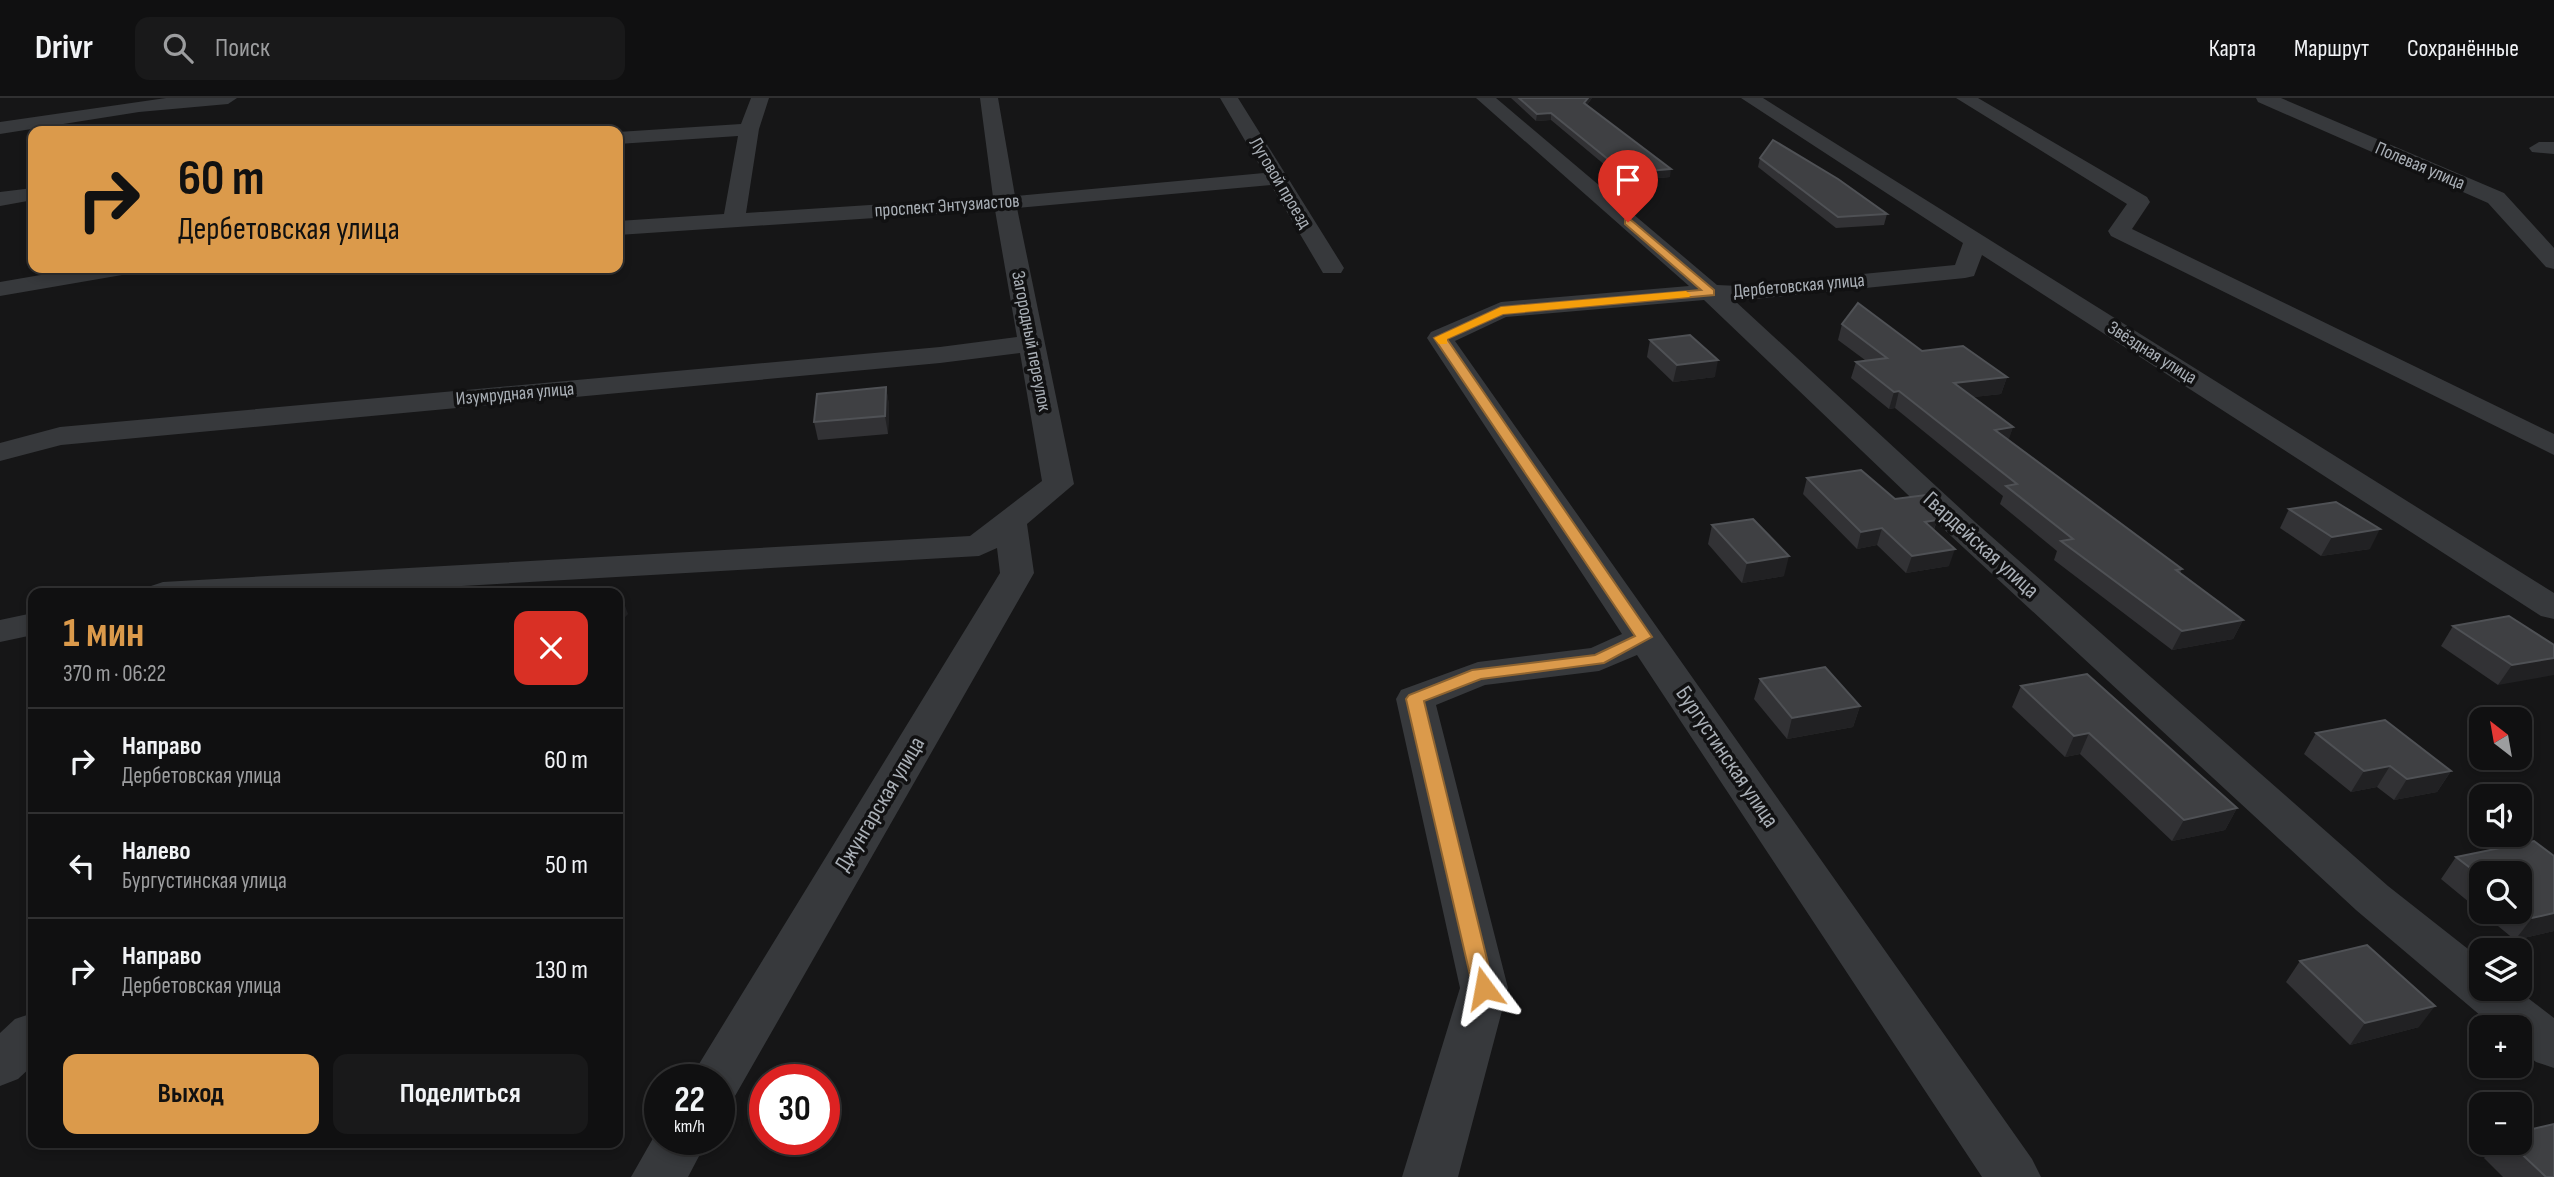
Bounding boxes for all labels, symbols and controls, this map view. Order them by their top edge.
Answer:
search box [135,17,625,80]
text: Drivr [35,28,93,68]
icon: search [159,29,197,67]
text: Поиск [215,33,270,64]
text: Карта [2209,34,2256,63]
text: Маршрут [2294,34,2369,63]
text: Сохранённые [2407,34,2519,63]
street label: Луговой проезд [1244,133,1316,233]
street label: Полевая улица [2372,137,2468,195]
text: 60 m [178,150,265,209]
pin [1598,150,1658,222]
icon: right [63,154,154,245]
icon: arrive [1609,161,1647,199]
street label: проспект Энтузиастов [874,189,1020,223]
text: Дербетовская улица [178,210,400,249]
street label: Загородный переулок [1006,269,1056,414]
street label: Дербетовская улица [1732,269,1866,303]
street label: Звёздная улица [2103,316,2201,390]
street label: Изумрудная улица [455,377,575,411]
street label: Гвардейская улица [1917,486,2045,604]
text: 1 мин [63,608,144,659]
button: close [514,611,588,685]
text: 370 m · 06:22 [63,660,166,688]
street label: Бургустинская улица [1669,681,1785,833]
north arrow [2469,707,2532,770]
map controls [2469,707,2532,1155]
text: Направо [122,731,201,762]
street label: Джунгарская улица [829,732,931,876]
icon: right [63,742,101,780]
text: 60 m [544,745,588,776]
text: Дербетовская улица [122,762,281,790]
button: sound [2469,784,2532,847]
text: Налево [122,836,191,867]
icon: left [63,847,101,885]
text: 50 m [545,850,588,881]
button: search [2469,861,2532,924]
text: Бургустинская улица [122,867,287,895]
button: layers [2469,938,2532,1001]
text: Направо [122,941,201,972]
position arrow [1447,951,1521,1025]
icon: right [63,952,101,990]
text: 130 m [536,955,588,986]
text: Дербетовская улица [122,972,281,1000]
button: + [2469,1015,2532,1078]
button: Выход [63,1054,319,1134]
button: Поделиться [333,1054,588,1134]
speed limit sign: 30 [749,1064,840,1155]
text: 22 [674,1079,705,1122]
button: − [2469,1092,2532,1155]
text: km/h [674,1116,705,1137]

